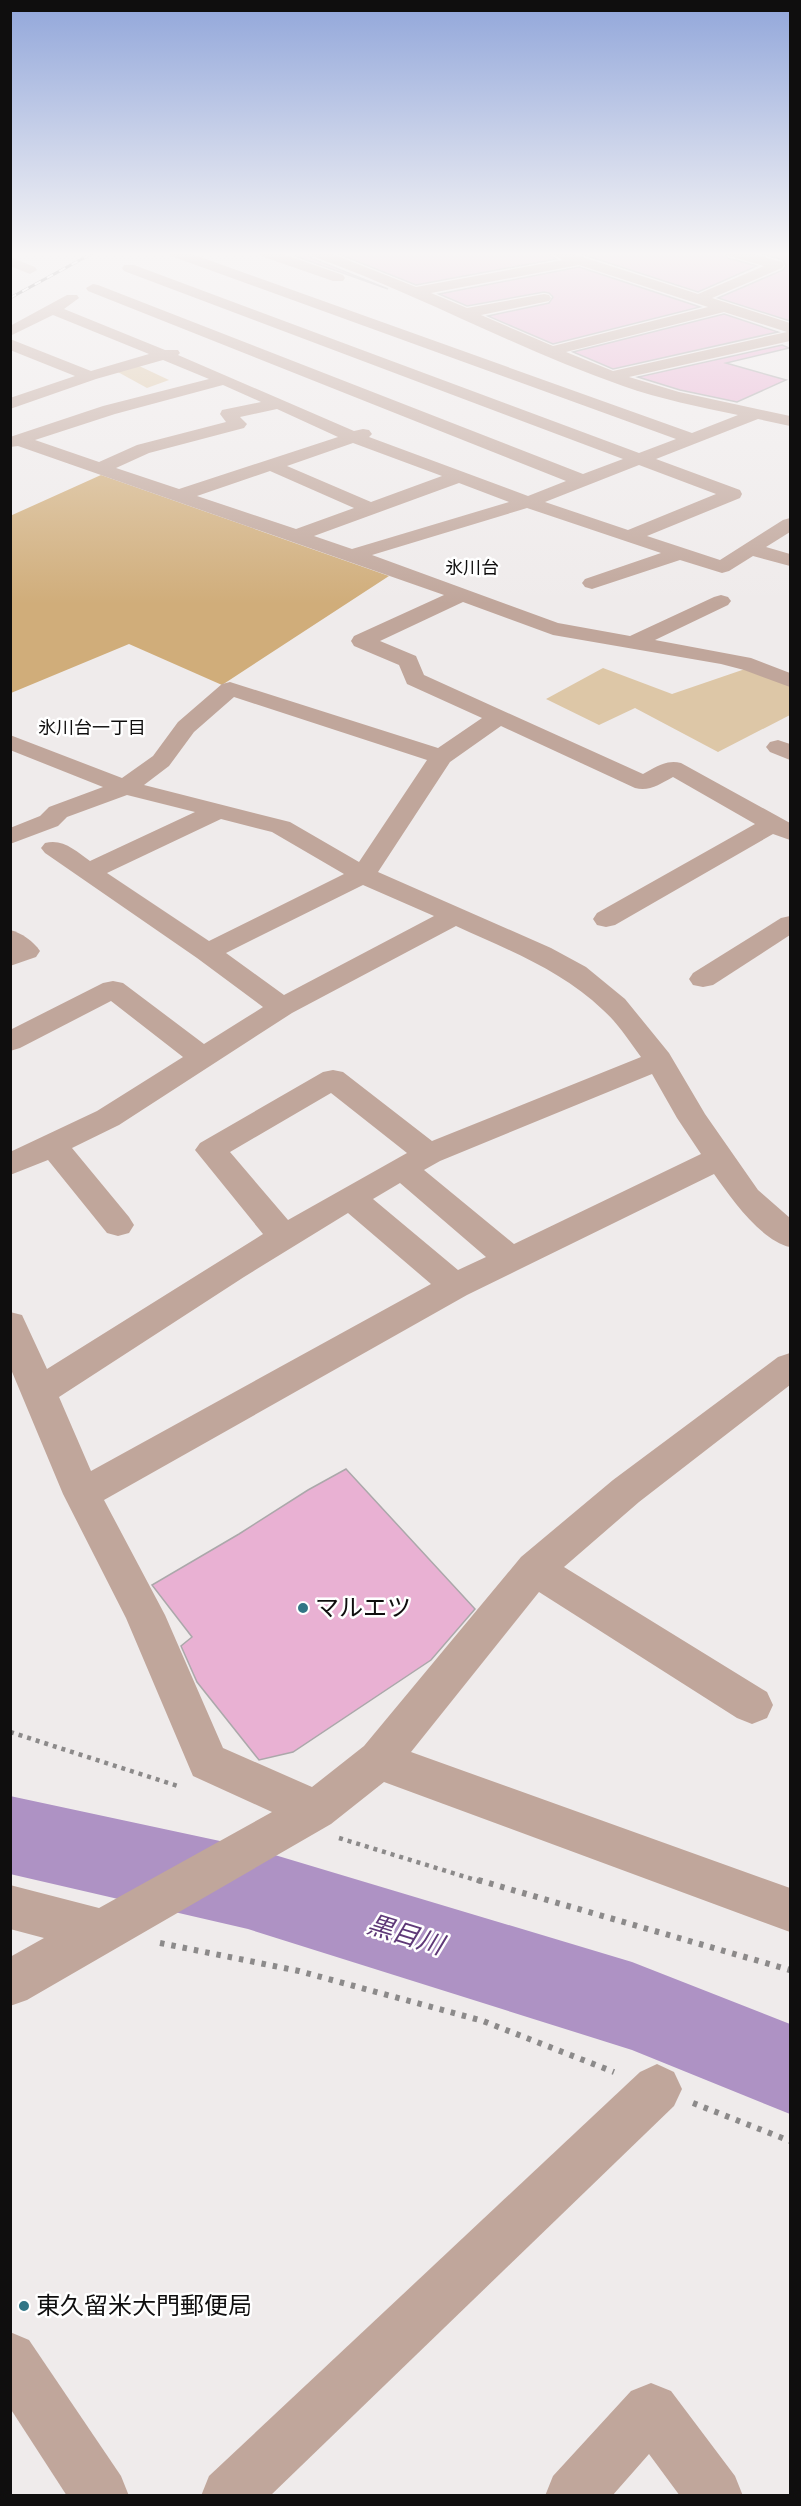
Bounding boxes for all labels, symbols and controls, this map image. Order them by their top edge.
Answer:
district label: 氷川台 [445,558,499,579]
district label: 氷川台一丁目 [38,718,146,739]
place label: マルエツ [315,1594,411,1623]
marker: マルエツ [296,1601,310,1615]
water label: 黒目川 [363,1910,450,1963]
place label: 東久留米大門郵便局 [36,2292,252,2321]
marker: 東久留米大門郵便局 [17,2299,31,2313]

